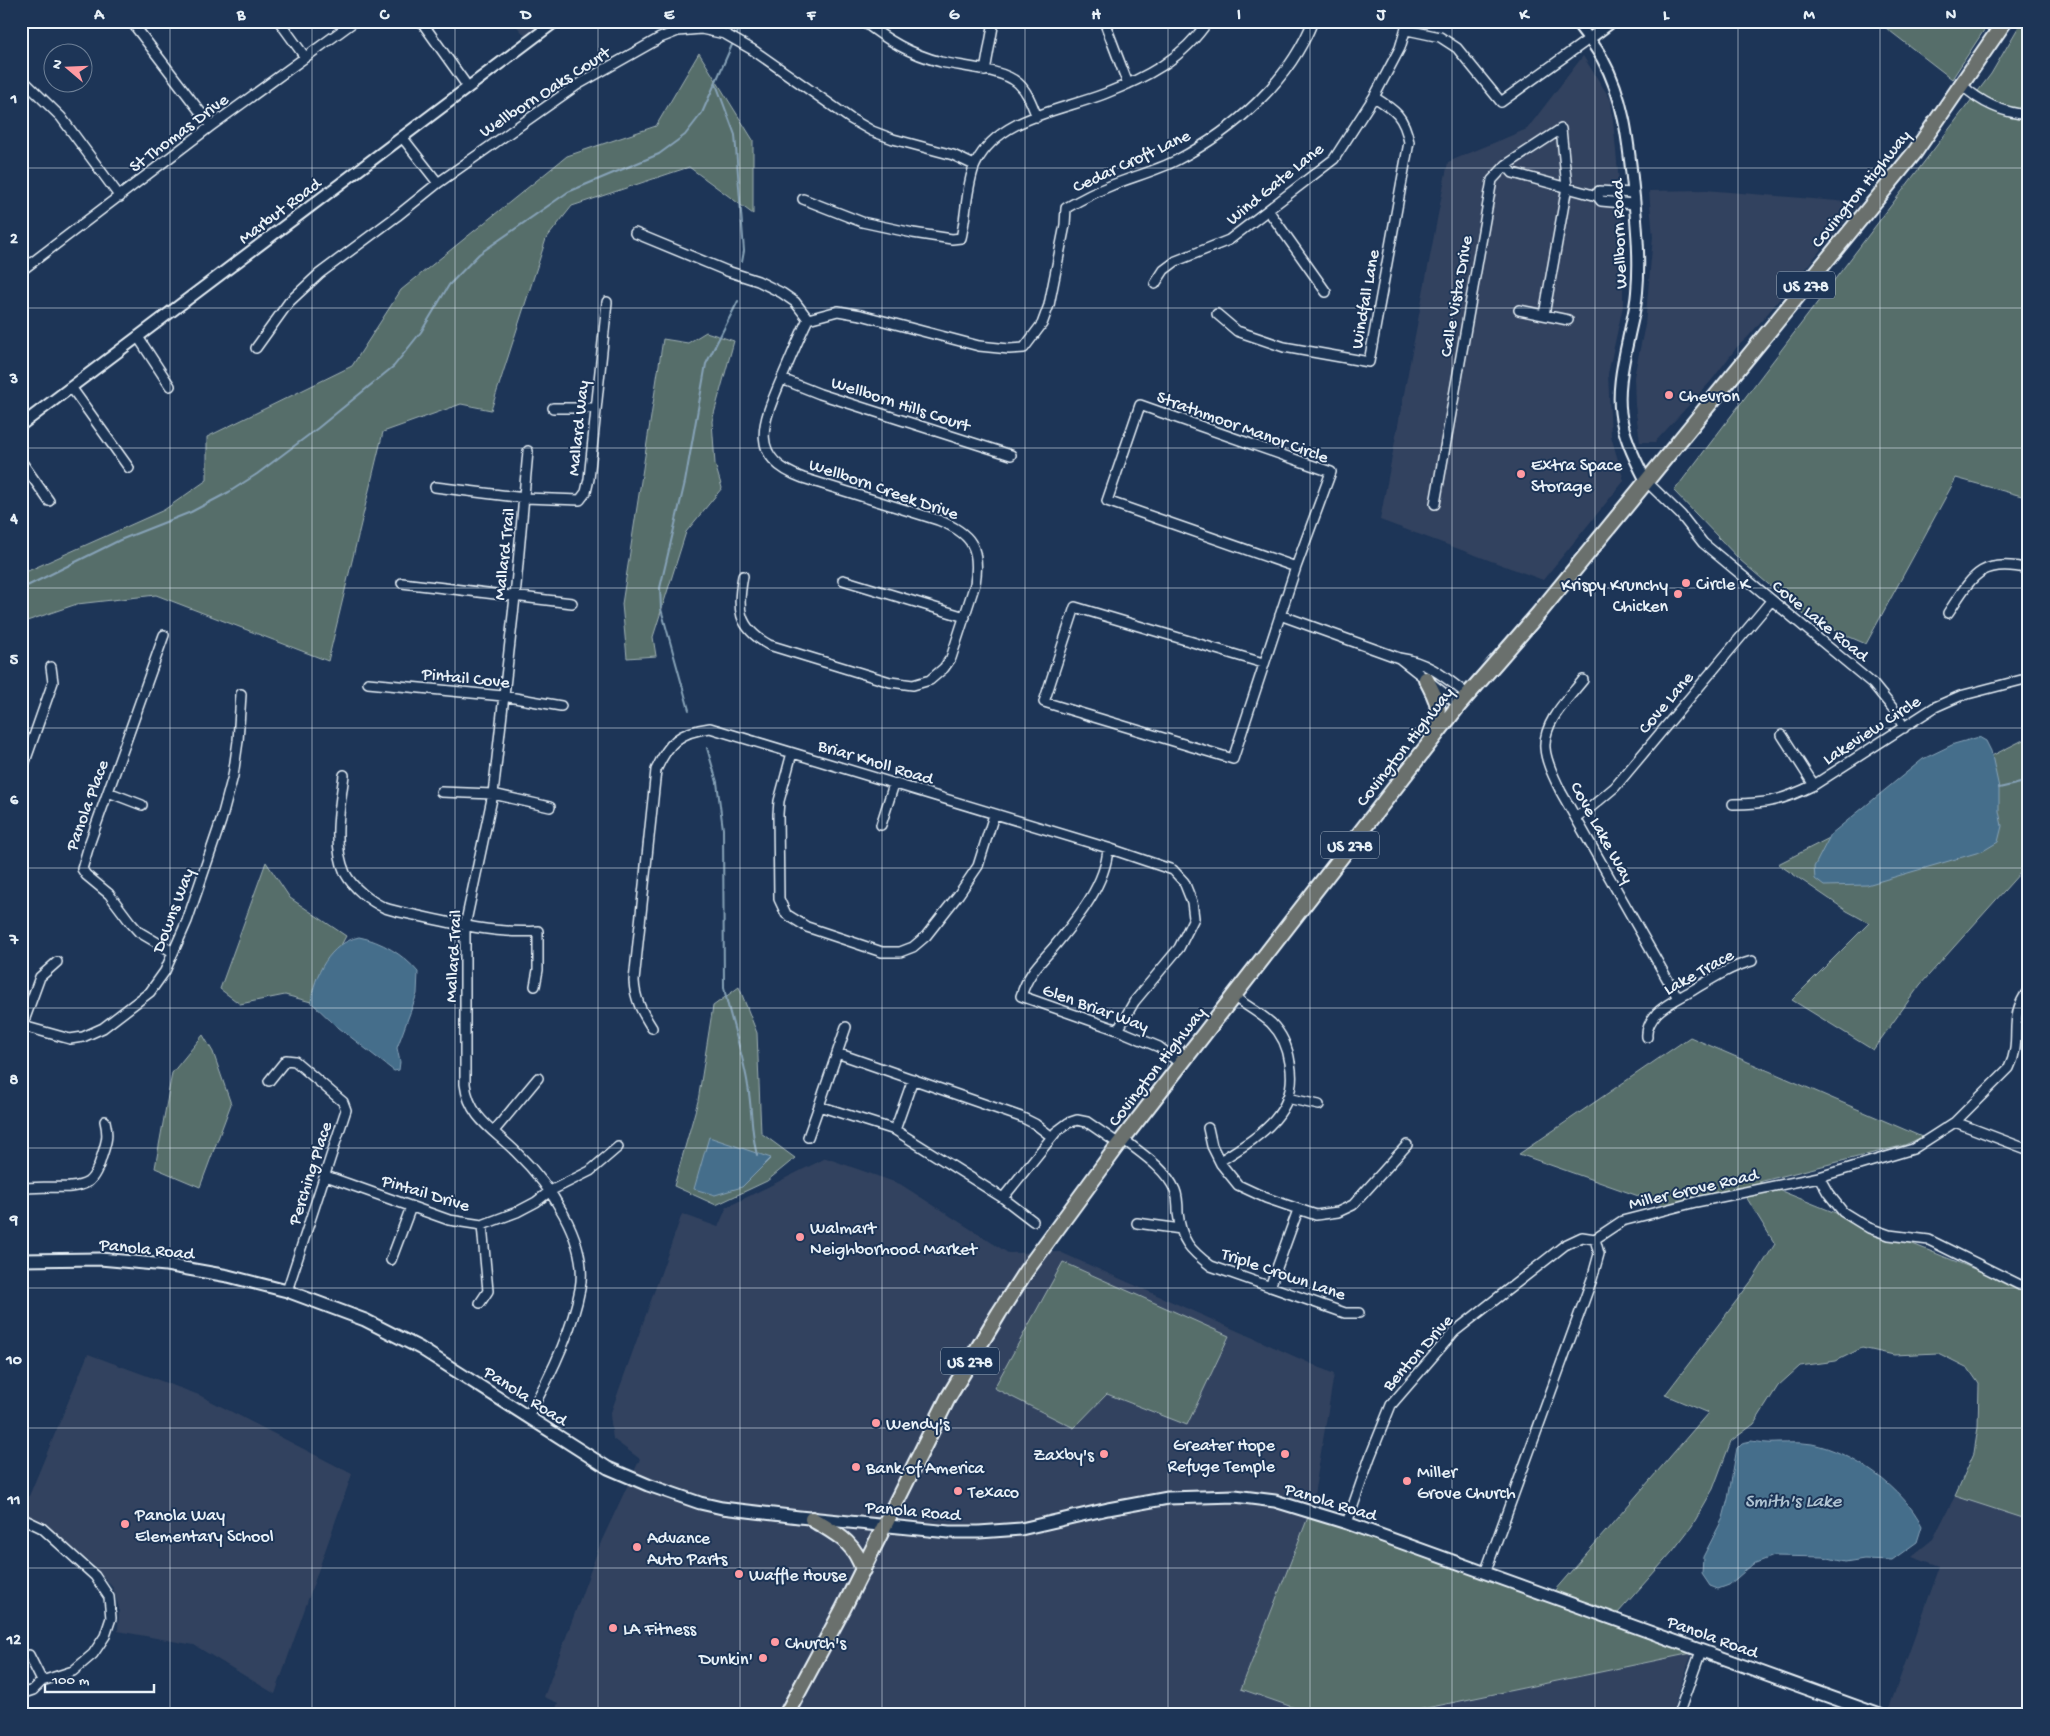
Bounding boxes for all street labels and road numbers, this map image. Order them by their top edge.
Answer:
street label: Wellborn Oaks Court [476,42,616,143]
street label: St Thomas Drive [126,89,234,178]
street label: Cedar Croft Lane [1070,126,1195,199]
street label: Covington Highway [1808,126,1916,253]
street label: Wind Gate Lane [1223,139,1329,231]
street label: Marbut Road [235,173,327,250]
street label: Wellborn Road [1608,177,1633,289]
street label: Calle Vista Drive [1436,234,1479,359]
street label: Windfall Lane [1347,247,1386,351]
road number: US 278 [1777,272,1835,298]
street label: Wellborn Hills Court [828,373,974,438]
street label: Mallard Way [564,379,595,477]
street label: Strathmoor Manor Circle [1153,387,1332,470]
street label: Wellborn Creek Drive [806,455,961,526]
street label: Mallard Trail [490,507,521,601]
street label: Cove Lake Road [1767,577,1873,668]
street label: Pintail Cove [420,664,511,695]
street label: Cove Lane [1635,668,1700,739]
street label: Covington Highway [1353,683,1459,812]
street label: Lakeview Circle [1819,691,1926,771]
street label: Briar Knoll Road [814,736,937,791]
street label: Panola Place [62,757,115,855]
street label: Cove Lake Way [1564,779,1637,888]
road number: US 278 [1321,832,1379,858]
street label: Downs Way [148,866,200,957]
street label: Mallard Trail [442,909,467,1003]
street label: Lake Trace [1661,945,1739,1001]
street label: Glen Briar Way [1039,980,1151,1038]
street label: Covington Highway [1105,1003,1211,1132]
street label: Perching Place [284,1119,338,1229]
street label: Miller Grove Road [1627,1165,1762,1216]
street label: Pintail Drive [378,1171,473,1218]
street label: Panola Road [97,1235,197,1266]
street label: Triple Crown Lane [1217,1244,1349,1307]
street label: Benton Drive [1378,1311,1459,1397]
road number: US 278 [941,1348,999,1374]
street label: Panola Road [478,1362,572,1433]
street label: Panola Road [1281,1479,1380,1528]
street label: Panola Road [863,1498,963,1527]
street label: Panola Road [1663,1612,1762,1665]

